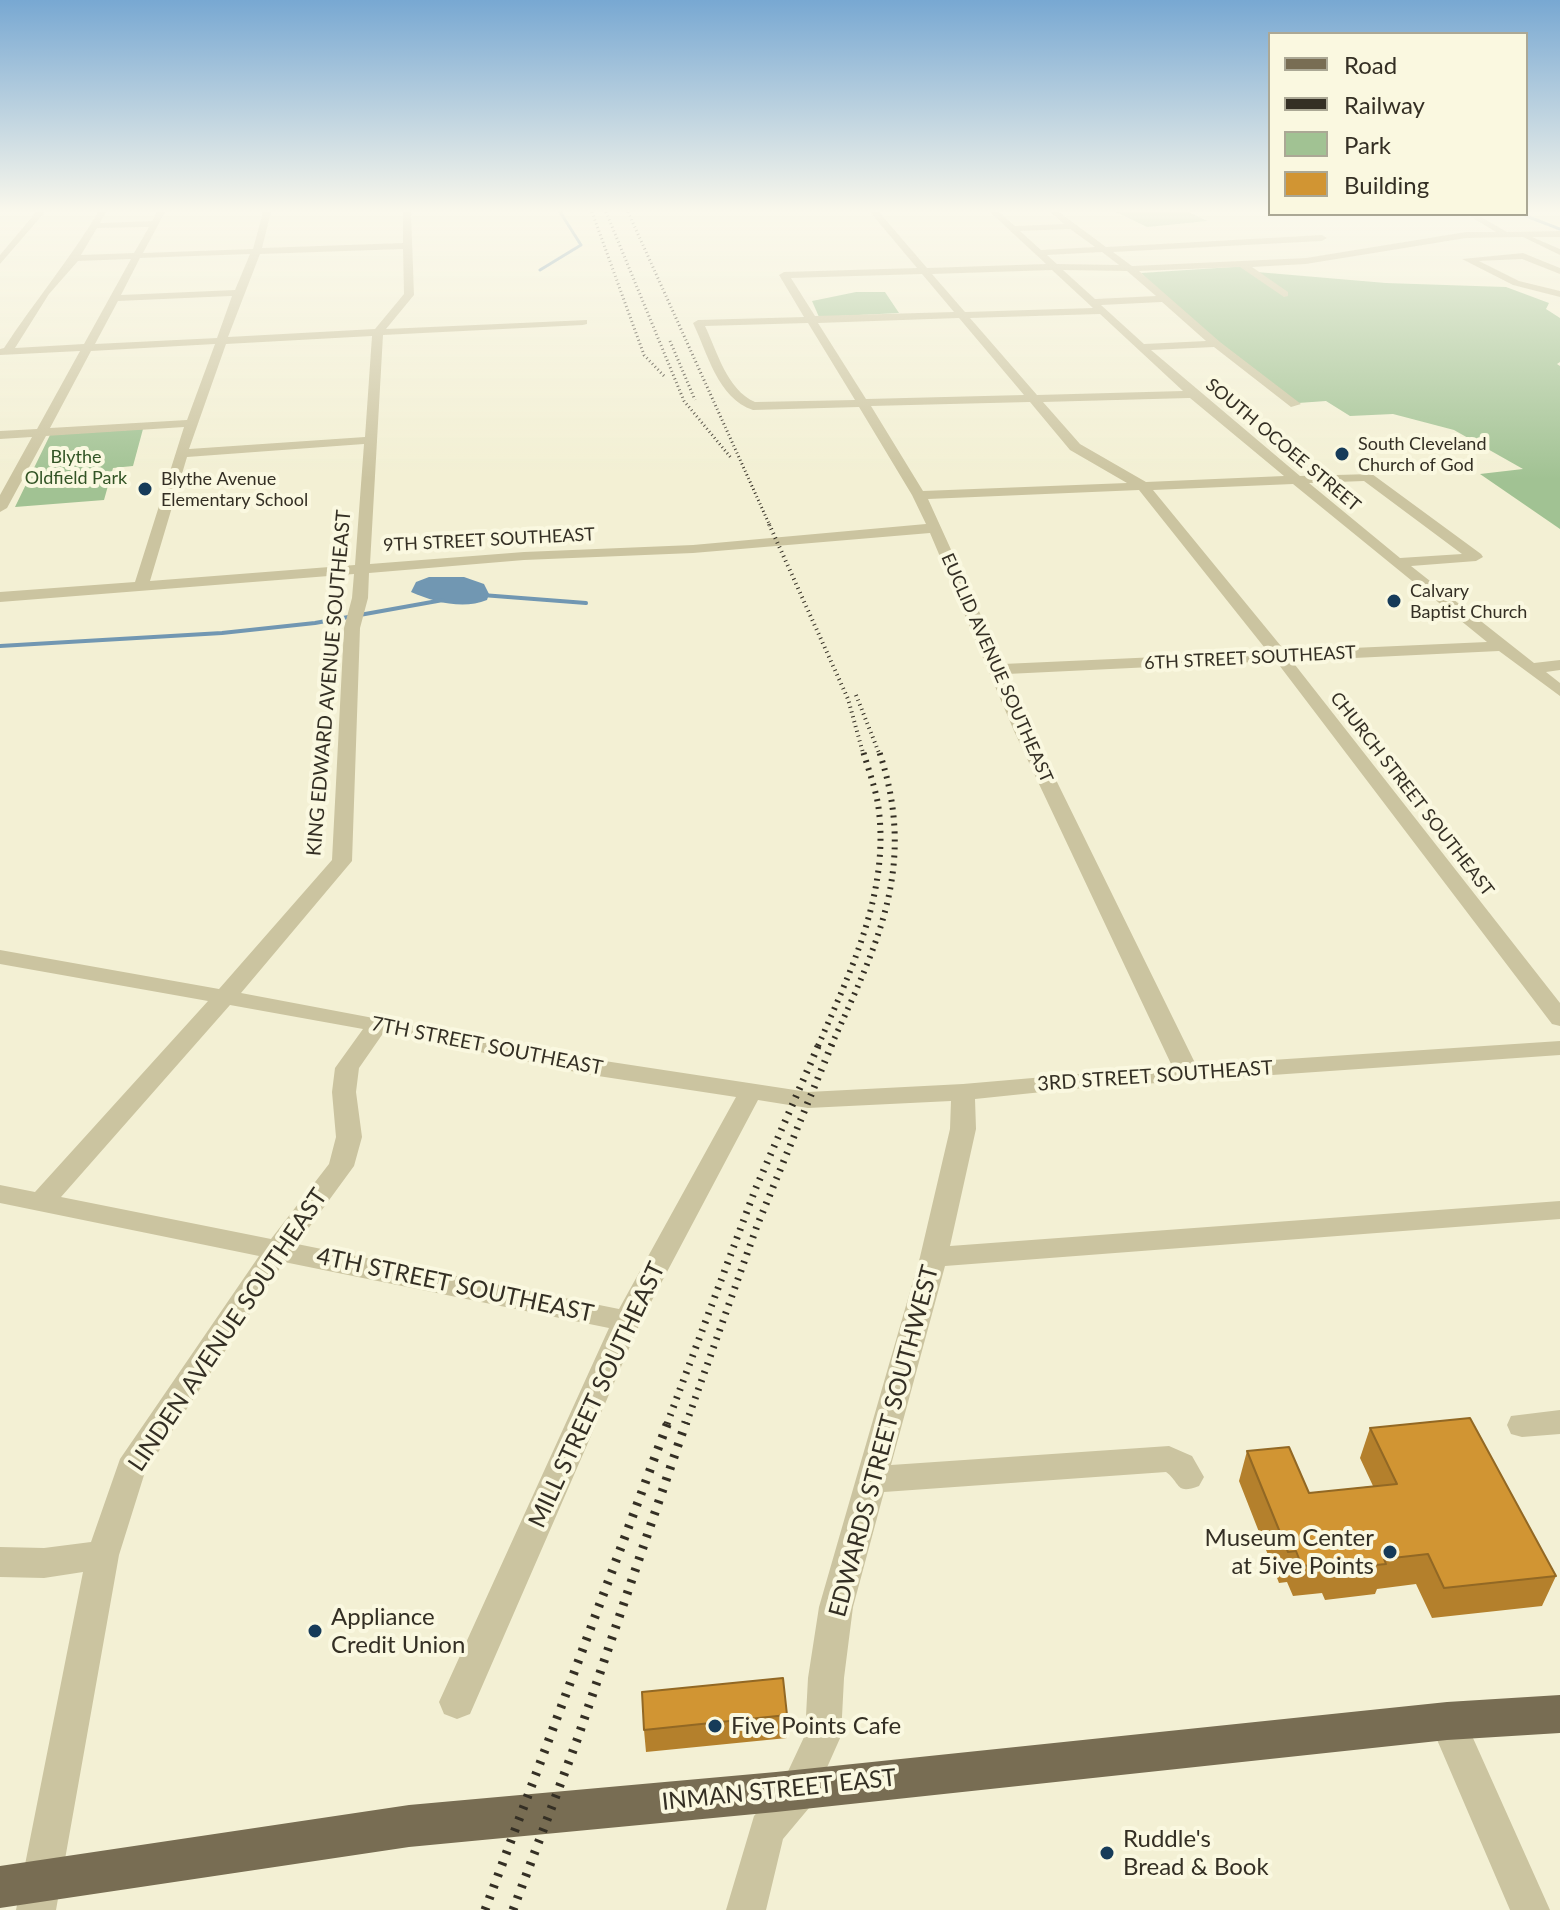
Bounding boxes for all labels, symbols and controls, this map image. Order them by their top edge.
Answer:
legend [1268,32,1528,216]
text: Road [1344,50,1397,79]
text: Railway [1344,90,1425,119]
text: Park [1344,130,1391,159]
text: Building [1344,170,1429,199]
street label: SOUTH OCOEE STREET [1201,374,1365,516]
place label: South Cleveland Church of God [1358,433,1486,476]
marker: South Cleveland Church of God [1333,445,1351,463]
park label: Blythe Oldfield Park [25,446,127,488]
place label: Blythe Avenue Elementary School [161,468,308,510]
marker: Blythe Avenue Elementary School [136,480,154,498]
street label: KING EDWARD AVENUE SOUTHEAST [302,509,356,857]
street label: 9TH STREET SOUTHEAST [383,524,595,556]
street label: EUCLID AVENUE SOUTHEAST [937,550,1057,786]
place label: Calvary Baptist Church [1410,580,1527,622]
marker: Calvary Baptist Church [1385,592,1403,610]
street label: 6TH STREET SOUTHEAST [1144,642,1356,674]
street label: CHURCH STREET SOUTHEAST [1326,688,1498,900]
street label: 7TH STREET SOUTHEAST [369,1012,605,1080]
street label: 3RD STREET SOUTHEAST [1036,1056,1274,1096]
street label: LINDEN AVENUE SOUTHEAST [122,1183,334,1477]
street label: 4TH STREET SOUTHEAST [314,1242,596,1328]
street label: MILL STREET SOUTHEAST [523,1258,671,1532]
street label: EDWARDS STREET SOUTHWEST [823,1262,945,1620]
place label: Museum Center at 5ive Points [1205,1524,1374,1580]
marker: Museum Center at 5ive Points [1381,1543,1399,1561]
place label: Appliance Credit Union [331,1603,465,1659]
marker: Appliance Credit Union [306,1622,324,1640]
place label: Five Points Cafe [731,1712,901,1740]
marker: Five Points Cafe [706,1717,724,1735]
street label: INMAN STREET EAST [660,1763,898,1817]
place label: Ruddle's Bread & Book [1123,1825,1269,1881]
marker: Ruddle's Bread & Book [1098,1844,1116,1862]

